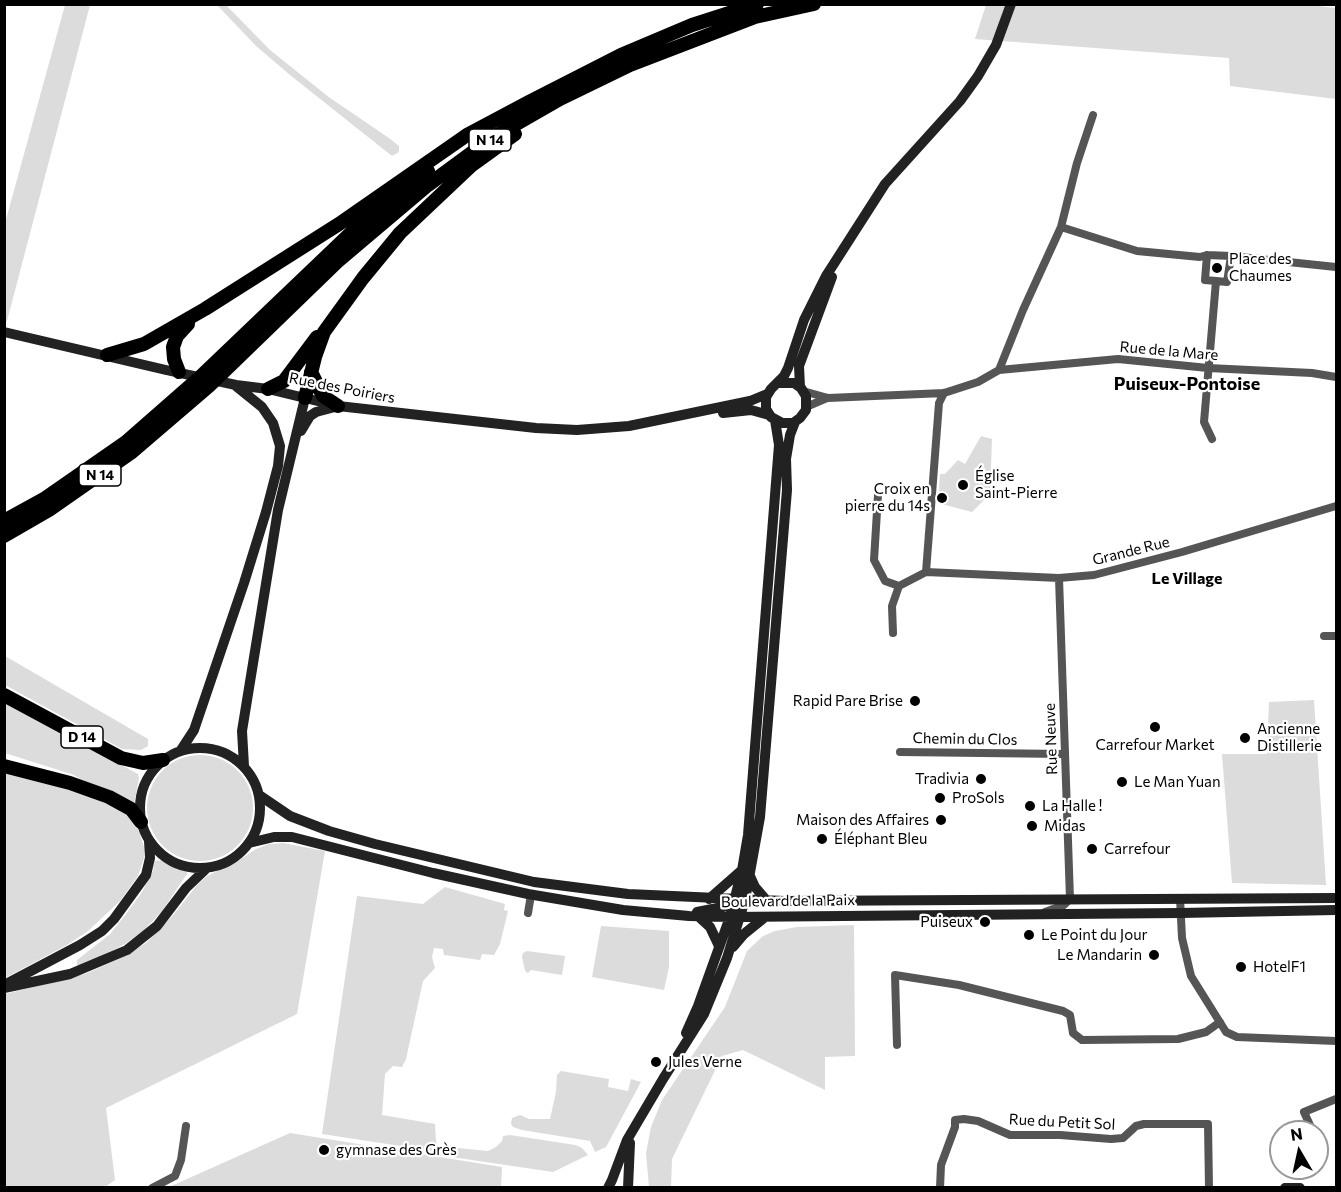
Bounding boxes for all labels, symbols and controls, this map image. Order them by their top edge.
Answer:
road number: N 14 [469,129,511,151]
place label: Place des Chaumes [1229,250,1292,285]
marker: Place des Chaumes [1210,261,1224,275]
street label: Rue de la Mare [1119,338,1219,364]
street label: Rue des Poiriers [287,369,397,407]
district label: Puiseux-Pontoise [1114,373,1260,395]
road number: N 14 [79,464,121,486]
place label: Église Saint-Pierre [975,467,1057,502]
marker: Église Saint-Pierre [956,478,970,492]
place label: Croix en pierre du 14s [845,480,930,515]
marker: Croix en pierre du 14s [935,491,949,505]
street label: Grande Rue [1091,533,1171,569]
district label: Le Village [1152,569,1222,589]
place label: Rapid Pare Brise [793,692,903,710]
marker: Rapid Pare Brise [908,694,922,708]
street label: Rue Neuve [1041,703,1061,775]
marker: Carrefour Market [1148,720,1162,734]
place label: Ancienne Distillerie [1257,720,1322,755]
road number: D 14 [61,726,103,748]
street label: Chemin du Clos [912,729,1018,749]
marker: Ancienne Distillerie [1238,731,1252,745]
place label: Carrefour Market [1095,736,1215,754]
place label: Tradivia [915,770,969,788]
marker: Tradivia [974,772,988,786]
place label: Le Man Yuan [1134,773,1221,791]
marker: Le Man Yuan [1115,775,1129,789]
place label: ProSols [952,789,1005,807]
marker: ProSols [933,791,947,805]
place label: La Halle ! [1042,797,1102,815]
marker: La Halle ! [1023,799,1037,813]
place label: Maison des Affaires [796,811,929,829]
marker: Maison des Affaires [934,813,948,827]
place label: Midas [1044,817,1086,835]
marker: Midas [1025,819,1039,833]
place label: Éléphant Bleu [834,830,927,848]
marker: Éléphant Bleu [815,832,829,846]
place label: Carrefour [1104,840,1171,858]
marker: Carrefour [1085,842,1099,856]
street label: Boulevard de la Paix [721,891,855,911]
place label: Puiseux [920,913,973,931]
marker: Puiseux [978,915,992,929]
place label: Le Point du Jour [1041,926,1148,944]
marker: Le Point du Jour [1022,928,1036,942]
place label: Le Mandarin [1057,946,1142,964]
marker: Le Mandarin [1147,948,1161,962]
place label: HotelF1 [1253,958,1306,976]
marker: HotelF1 [1234,960,1248,974]
place label: Jules Verne [668,1053,742,1071]
marker: Jules Verne [649,1055,663,1069]
street label: Rue du Petit Sol [1008,1110,1116,1134]
north arrow [1269,1120,1329,1180]
text: N [1289,1123,1304,1144]
place label: gymnase des Grès [336,1141,457,1159]
marker: gymnase des Grès [317,1143,331,1157]

